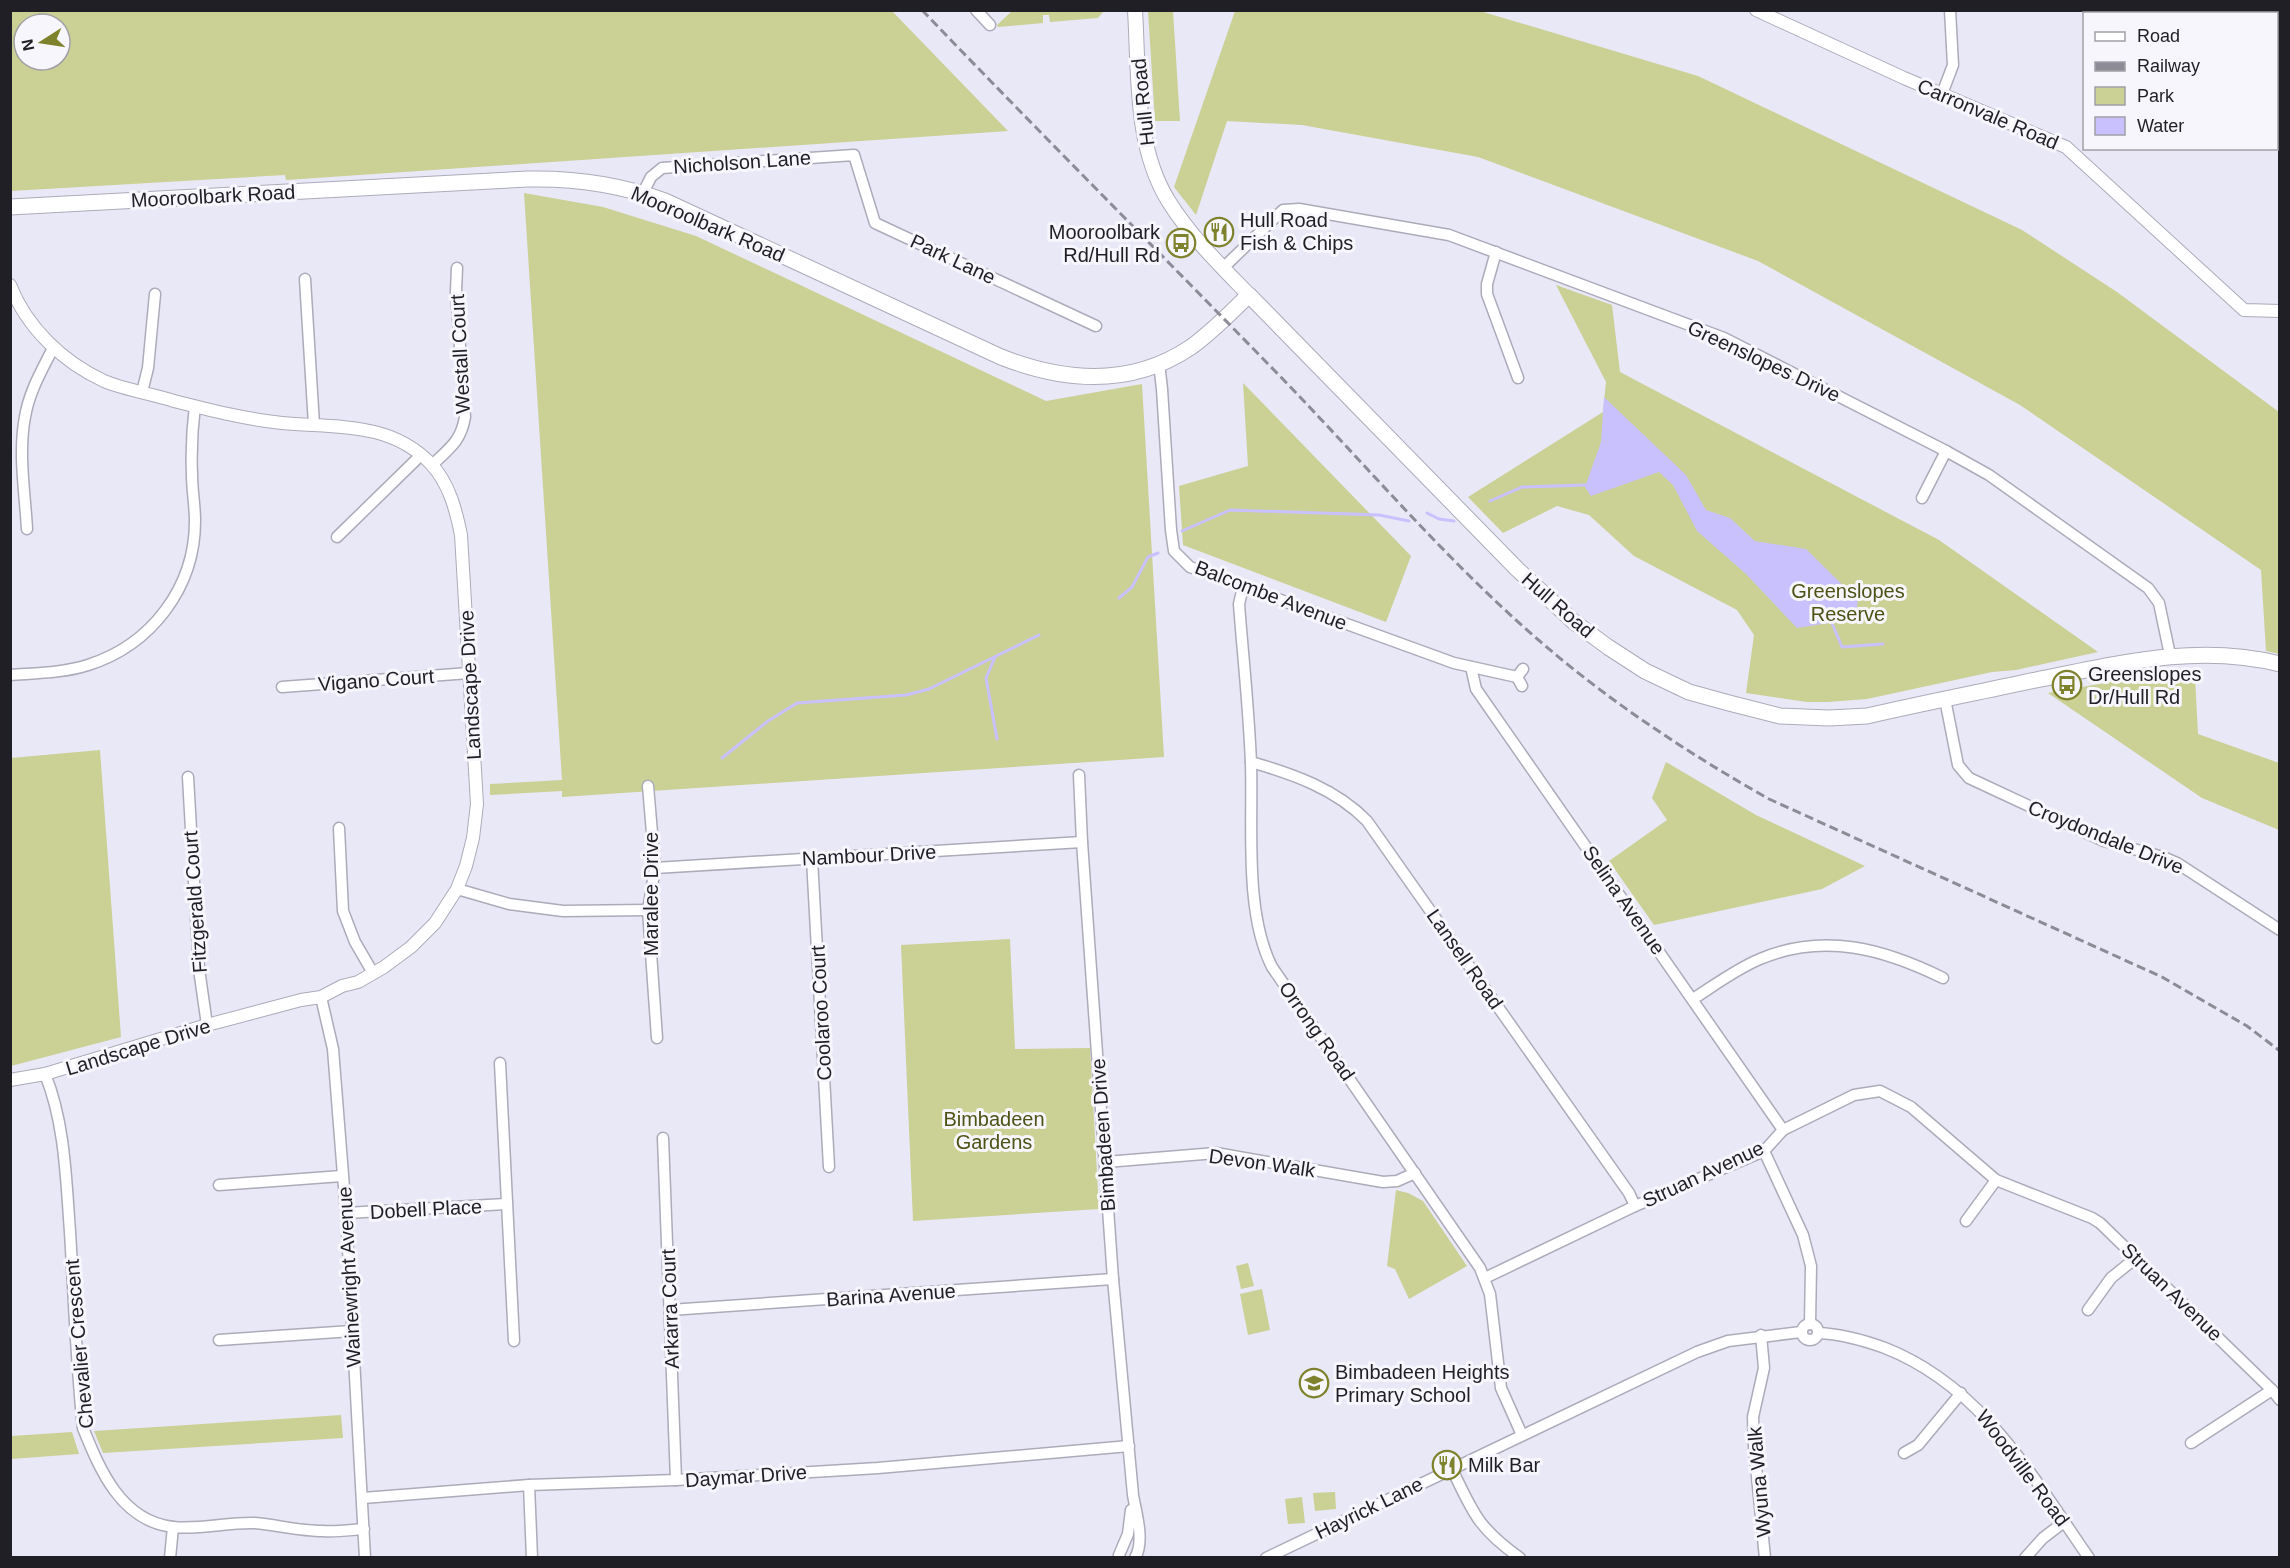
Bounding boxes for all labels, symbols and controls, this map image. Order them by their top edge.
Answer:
north arrow [12,12,72,72]
legend [2083,12,2278,150]
text: Road [2137,26,2180,46]
text: N [18,38,37,52]
text: Railway [2137,56,2200,76]
street label: Hull Road [1127,57,1159,147]
street label: Carronvale Road [1914,74,2062,154]
text: Park [2137,86,2175,106]
text: Water [2137,116,2184,136]
street label: Nicholson Lane [672,146,812,178]
street label: Mooroolbark Road [130,181,296,211]
street label: Mooroolbark Road [628,182,788,266]
place label: Hull Road Fish & Chips [1240,209,1353,254]
restaurant icon: Hull Road Fish & Chips [1203,216,1235,248]
place label: Mooroolbark Rd/Hull Rd [1049,221,1161,266]
bus stop icon: Mooroolbark Rd/Hull Rd [1165,227,1197,259]
street label: Park Lane [907,230,999,288]
street label: Westall Court [446,293,474,414]
street label: Greenslopes Drive [1684,316,1844,406]
street label: Balcombe Avenue [1192,556,1350,634]
street label: Hull Road [1518,568,1598,642]
park label: Greenslopes Reserve [1791,580,1905,625]
street label: Landscape Drive [455,609,485,761]
place label: Greenslopes Dr/Hull Rd [2088,663,2201,708]
street label: Vigano Court [317,665,435,695]
bus stop icon: Greenslopes Dr/Hull Rd [2051,669,2083,701]
street label: Croydondale Drive [2025,796,2187,878]
street label: Fitzgerald Court [179,830,211,974]
street label: Maralee Drive [640,832,662,956]
street label: Nambour Drive [801,840,937,870]
street label: Selina Avenue [1578,841,1670,959]
street label: Lansell Road [1423,905,1507,1013]
street label: Coolaroo Court [806,944,836,1081]
street label: Orrong Road [1275,977,1359,1085]
street label: Landscape Drive [63,1015,213,1079]
street label: Bimbadeen Drive [1087,1058,1119,1212]
park label: Bimbadeen Gardens [943,1108,1045,1153]
street label: Struan Avenue [1639,1136,1767,1212]
street label: Devon Walk [1207,1145,1318,1181]
street label: Wainewright Avenue [333,1186,365,1368]
street label: Dobell Place [369,1195,483,1223]
street label: Struan Avenue [2117,1239,2227,1345]
street label: Arkarra Court [657,1248,683,1369]
street label: Chevalier Crescent [61,1258,97,1430]
street label: Barina Avenue [826,1280,956,1310]
place label: Bimbadeen Heights Primary School [1335,1361,1510,1406]
school or university icon: Bimbadeen Heights Primary School [1298,1367,1330,1399]
street label: Woodville Road [1972,1406,2074,1530]
street label: Wyuna Walk [1743,1425,1775,1538]
restaurant icon: Milk Bar [1431,1449,1463,1481]
place label: Milk Bar [1468,1454,1541,1476]
street label: Daymar Drive [684,1461,808,1491]
street label: Hayrick Lane [1312,1473,1426,1543]

